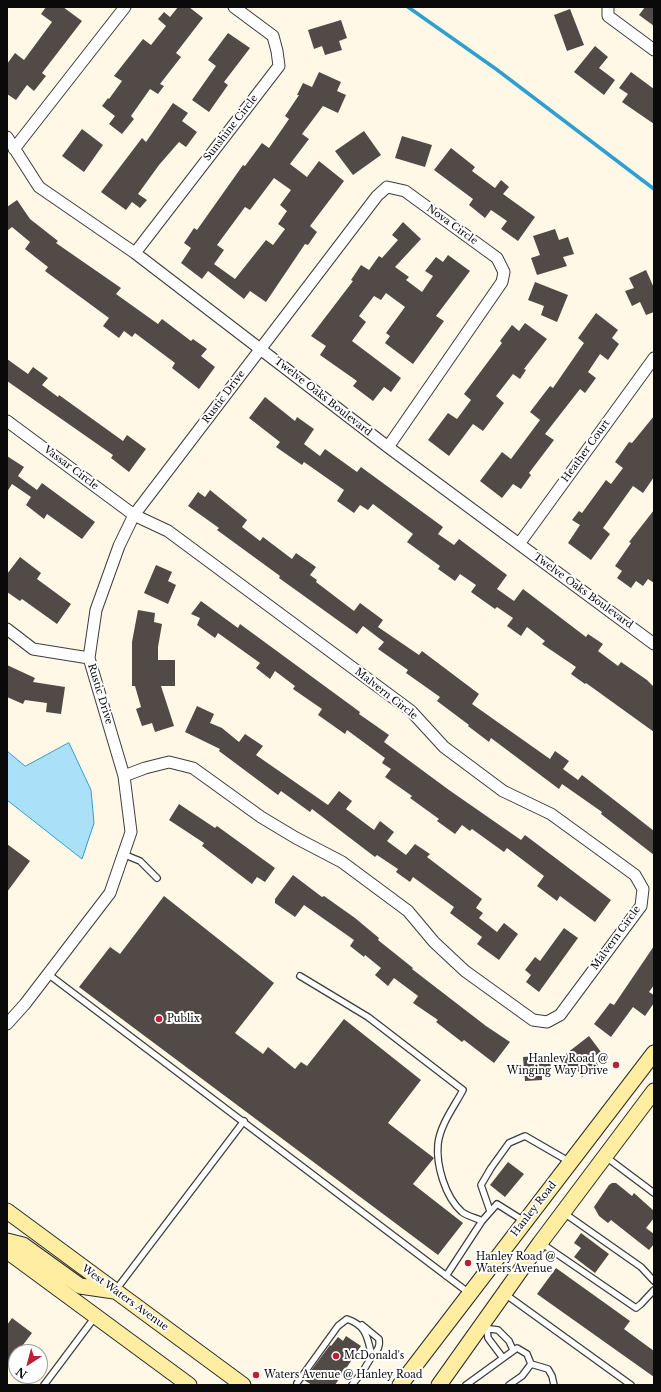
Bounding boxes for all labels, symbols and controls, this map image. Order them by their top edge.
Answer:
street label: Sunshine Circle [201,92,261,164]
street label: Nova Circle [424,203,480,247]
street label: Twelve Oaks Boulevard [272,355,374,439]
street label: Rustic Drive [200,368,248,426]
street label: Heather Court [559,417,613,485]
street label: Vassar Circle [41,444,101,492]
street label: Twelve Oaks Boulevard [531,551,635,631]
street label: Rustic Drive [85,662,115,726]
street label: Malvern Circle [352,666,420,722]
street label: Malvern Circle [589,904,643,972]
place label: Publix [167,1013,200,1025]
marker: Publix [154,1014,164,1024]
place label: Hanley Road @ Winging Way Drive [507,1053,608,1076]
marker: Hanley Road @ Winging Way Drive [611,1060,621,1070]
street label: Hanley Road [509,1179,559,1239]
place label: Hanley Road @ Waters Avenue [476,1251,556,1274]
marker: Hanley Road @ Waters Avenue [463,1258,473,1268]
street label: West Waters Avenue [79,1263,171,1333]
north arrow [8,1344,48,1384]
place label: McDonald's [344,1350,404,1362]
marker: McDonald's [331,1351,341,1361]
text: N [13,1364,30,1382]
place label: Waters Avenue @ Hanley Road [264,1369,423,1381]
marker: Waters Avenue @ Hanley Road [251,1370,261,1380]

